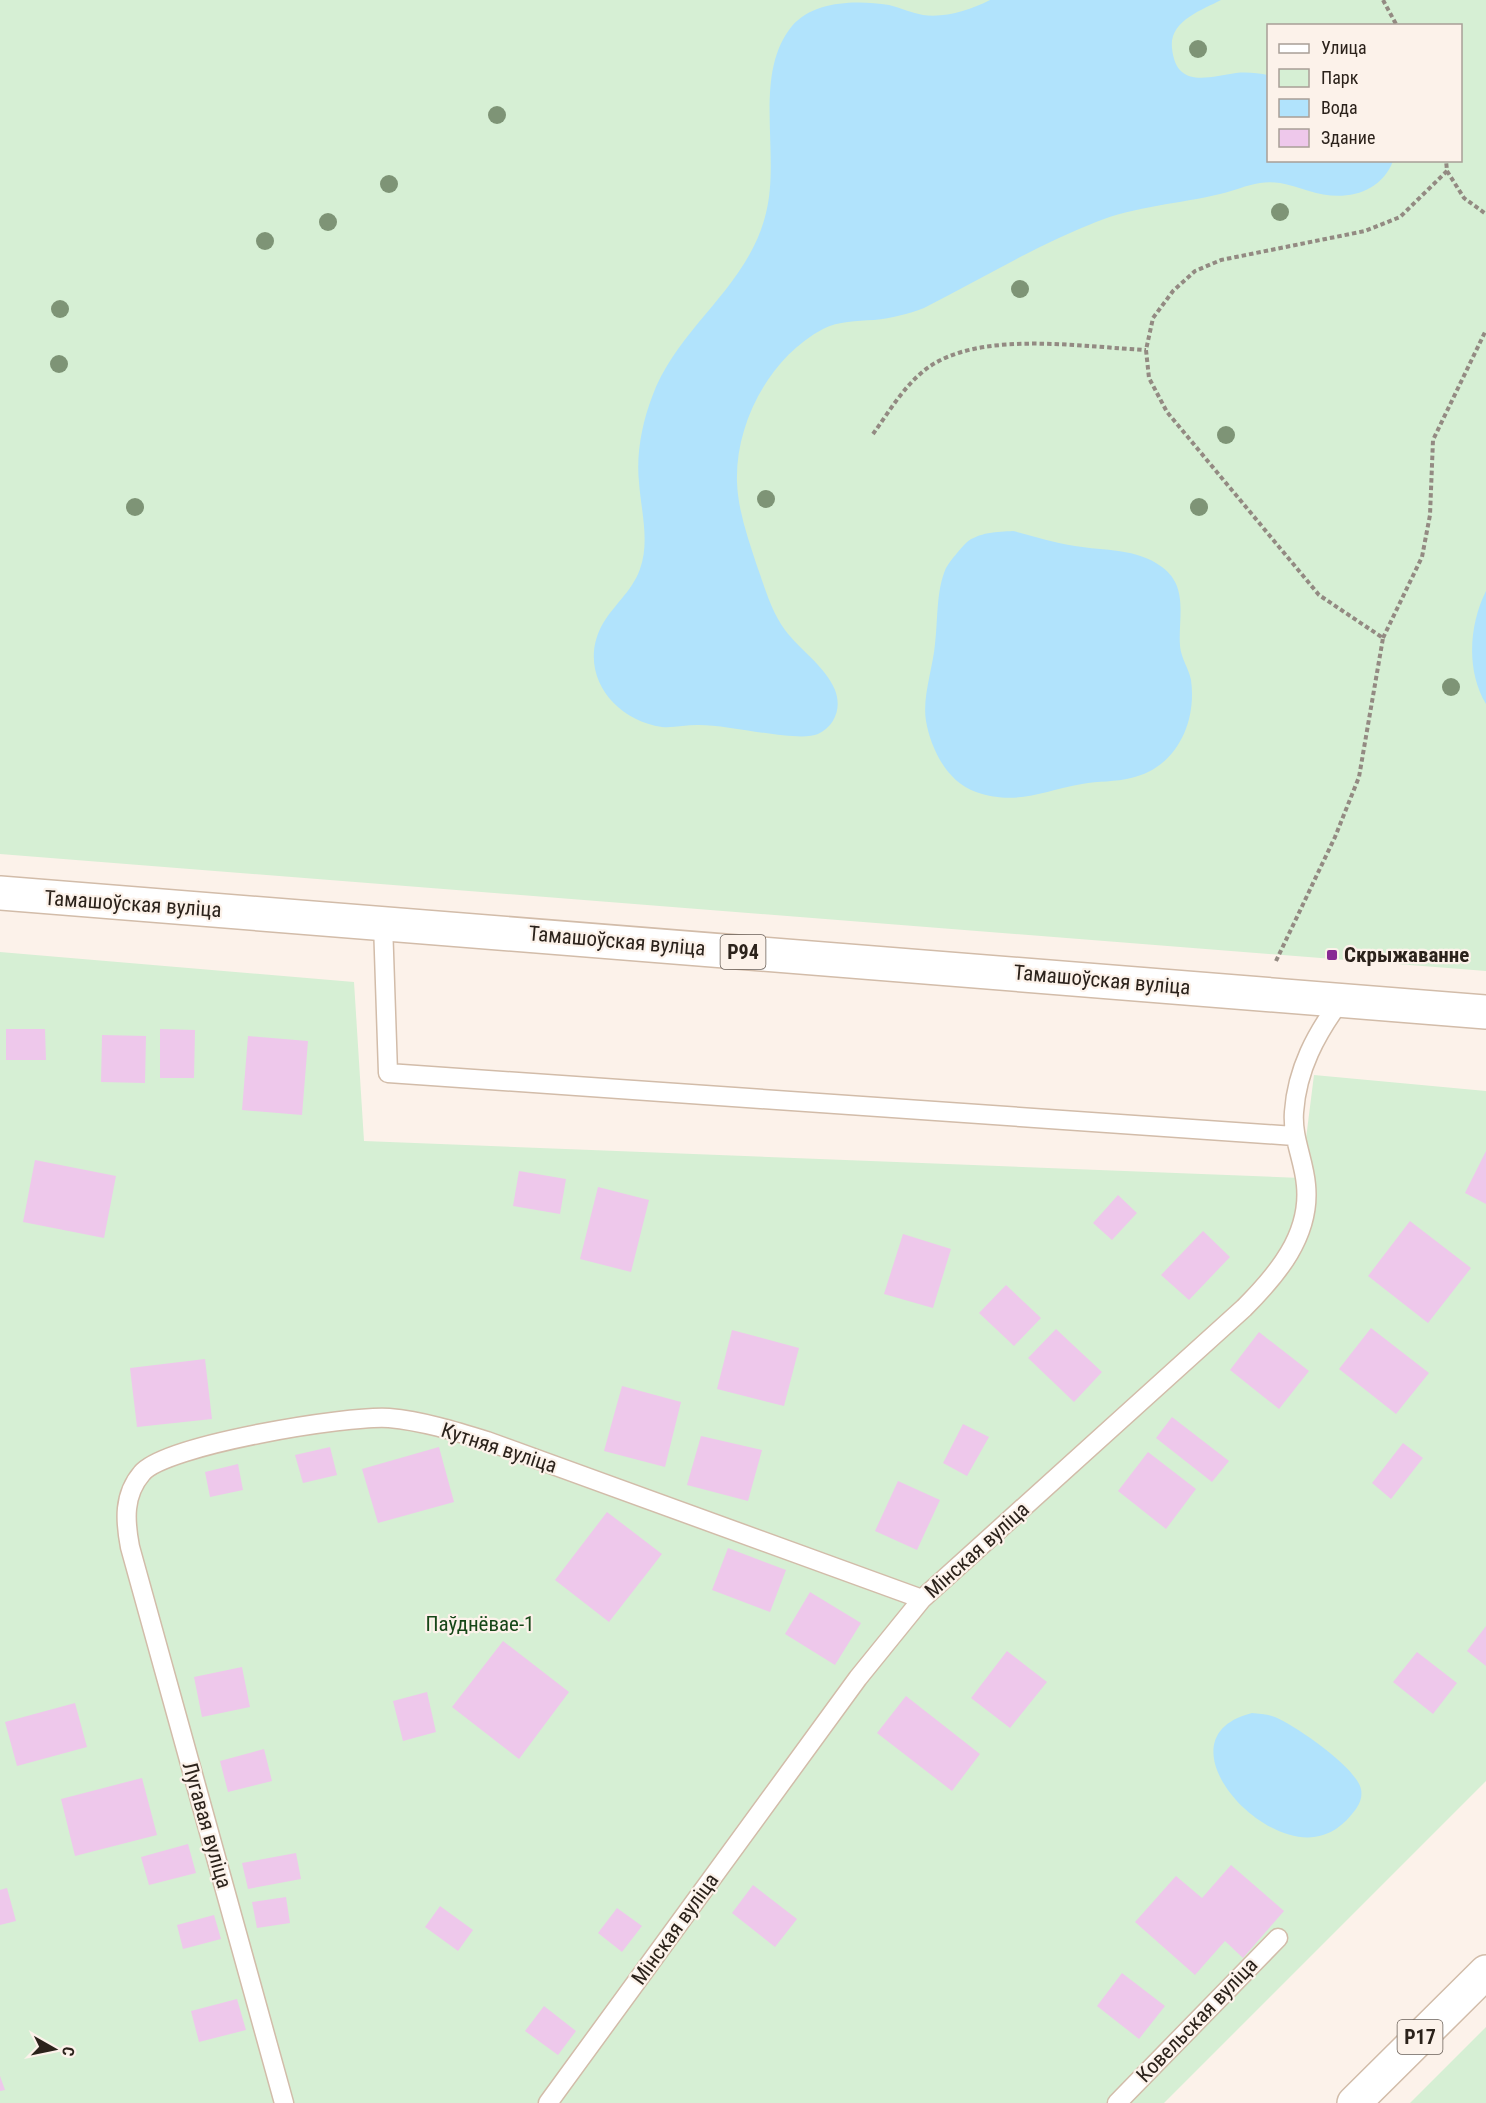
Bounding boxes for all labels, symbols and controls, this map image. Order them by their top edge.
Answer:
legend [1267,24,1462,162]
text: Улица [1321,37,1367,58]
text: Парк [1321,67,1359,88]
text: Вода [1321,97,1358,118]
text: Здание [1321,127,1375,148]
street label: Тамашоўская вуліца [44,886,222,922]
street label: Тамашоўская вуліца [528,921,706,961]
road number: Р94 [720,935,766,969]
place label: Скрыжаванне [1344,943,1469,967]
marker: Скрыжаванне [1325,948,1339,962]
street label: Тамашоўская вуліца [1013,960,1191,1000]
street label: Кутняя вуліца [438,1418,560,1478]
street label: Мінская вуліца [920,1497,1034,1603]
park label: Паўднёвае-1 [426,1612,534,1636]
street label: Лугавая вуліца [177,1759,237,1891]
street label: Мінская вуліца [627,1869,723,1989]
street label: Ковельская вуліца [1132,1953,1262,2087]
north arrow [24,2019,84,2079]
road number: Р17 [1398,2020,1442,2054]
text: С [58,2045,78,2057]

